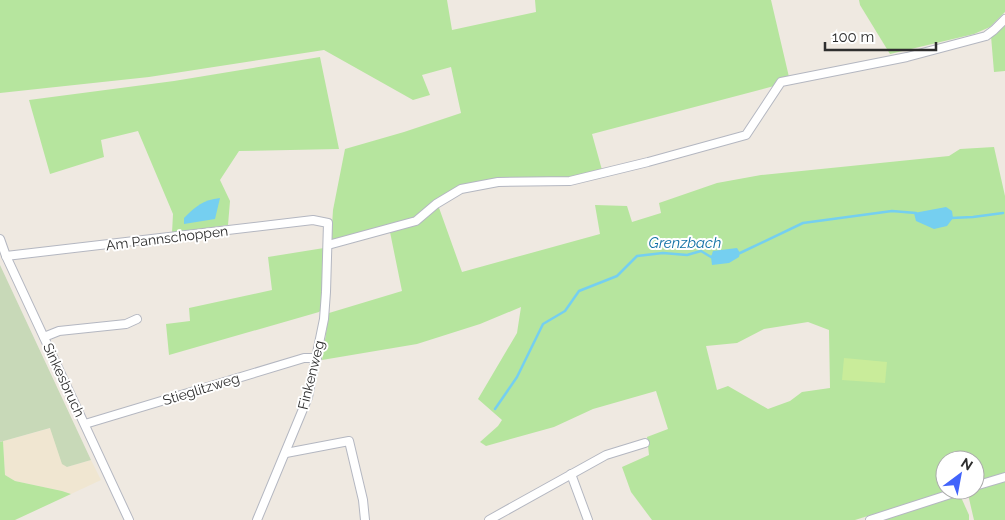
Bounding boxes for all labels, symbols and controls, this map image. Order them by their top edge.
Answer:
scale bar [825,20,936,52]
text: 100 m [832,28,874,46]
street label: Am Pannschoppen [105,223,229,253]
water label: Grenzbach [649,234,721,252]
street label: Finkenweg [295,339,327,411]
street label: Sinkesbruch [40,341,88,419]
street label: Stieglitzweg [161,370,241,408]
north arrow [935,450,985,500]
text: N [958,454,976,474]

